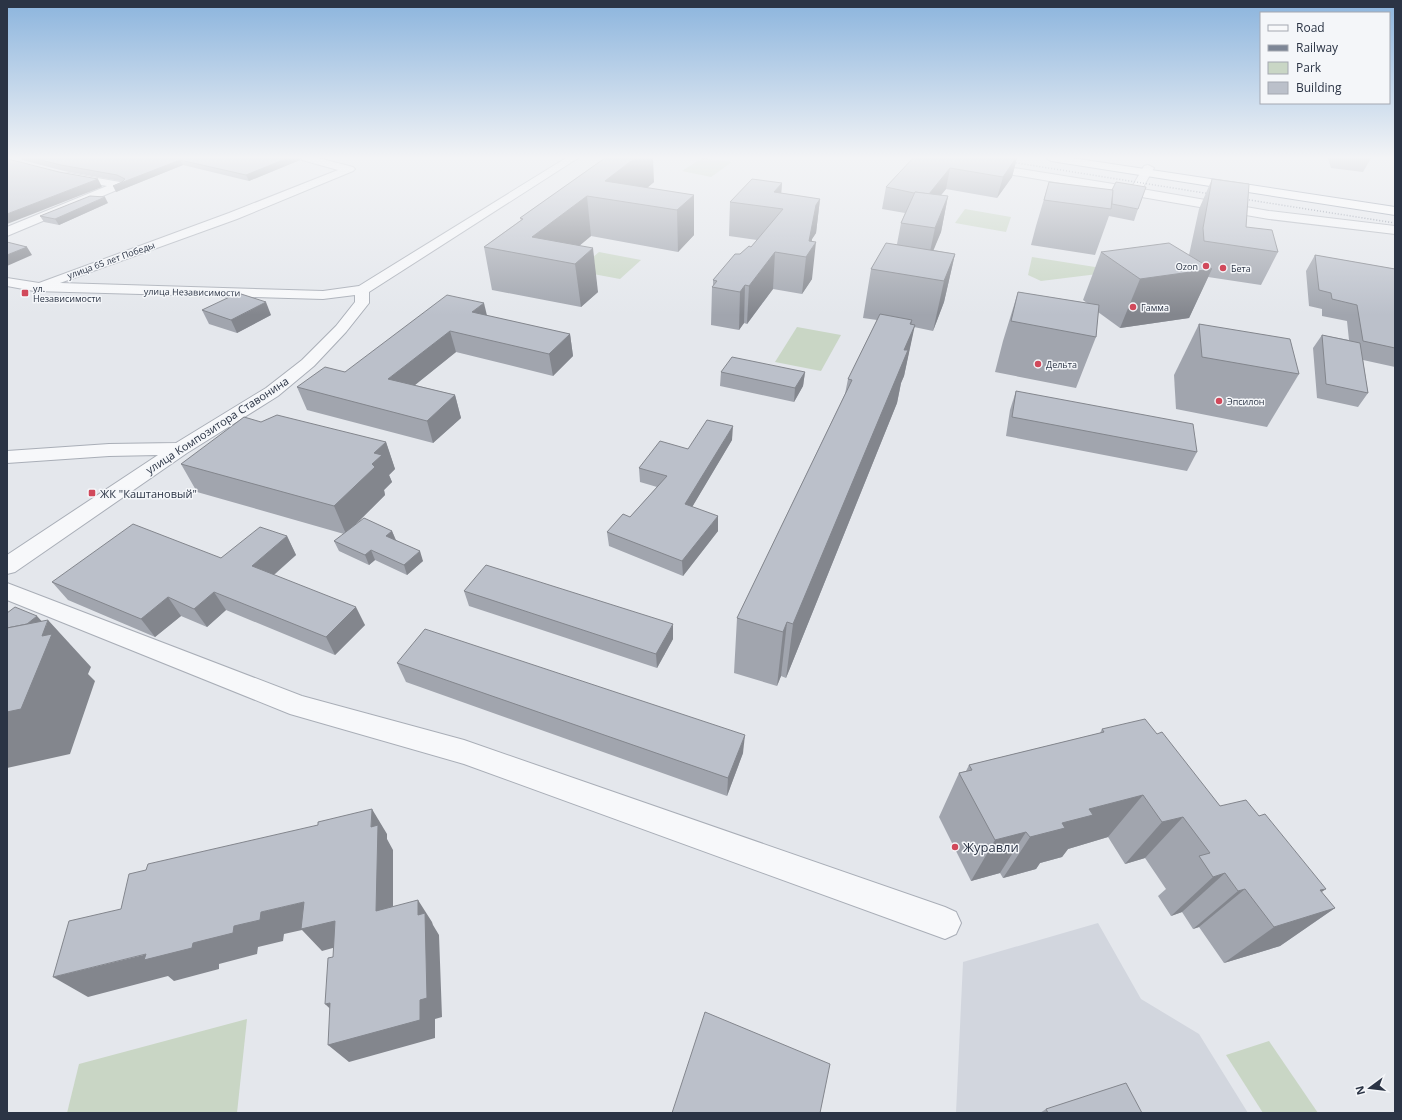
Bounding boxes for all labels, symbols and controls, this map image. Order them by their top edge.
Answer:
legend [1260,12,1390,104]
text: Road [1296,19,1325,36]
text: Railway [1296,39,1339,56]
text: Park [1296,59,1322,76]
text: Building [1296,79,1342,96]
street label: улица 65 лет Победы [65,238,157,282]
place label: Ozon [1176,260,1198,273]
marker: Ozon [1201,261,1211,271]
place label: Бета [1231,262,1251,275]
marker: Бета [1218,263,1228,273]
place label: ул. Независимости [33,282,101,305]
street label: улица Независимости [144,285,240,299]
marker: ул. Независимости [20,288,30,298]
place label: Гамма [1141,301,1169,314]
marker: Гамма [1128,302,1138,312]
place label: Дельта [1046,358,1077,371]
marker: Дельта [1033,359,1043,369]
street label: улица Композитора Ставонина [143,373,291,477]
place label: Эпсилон [1227,395,1265,408]
marker: Эпсилон [1214,396,1224,406]
place label: ЖК "Каштановый" [100,486,197,501]
marker: ЖК "Каштановый" [87,488,97,498]
place label: Журавли [963,838,1019,856]
marker: Журавли [950,842,960,852]
north arrow [1350,1068,1390,1108]
text: N [1351,1084,1368,1097]

